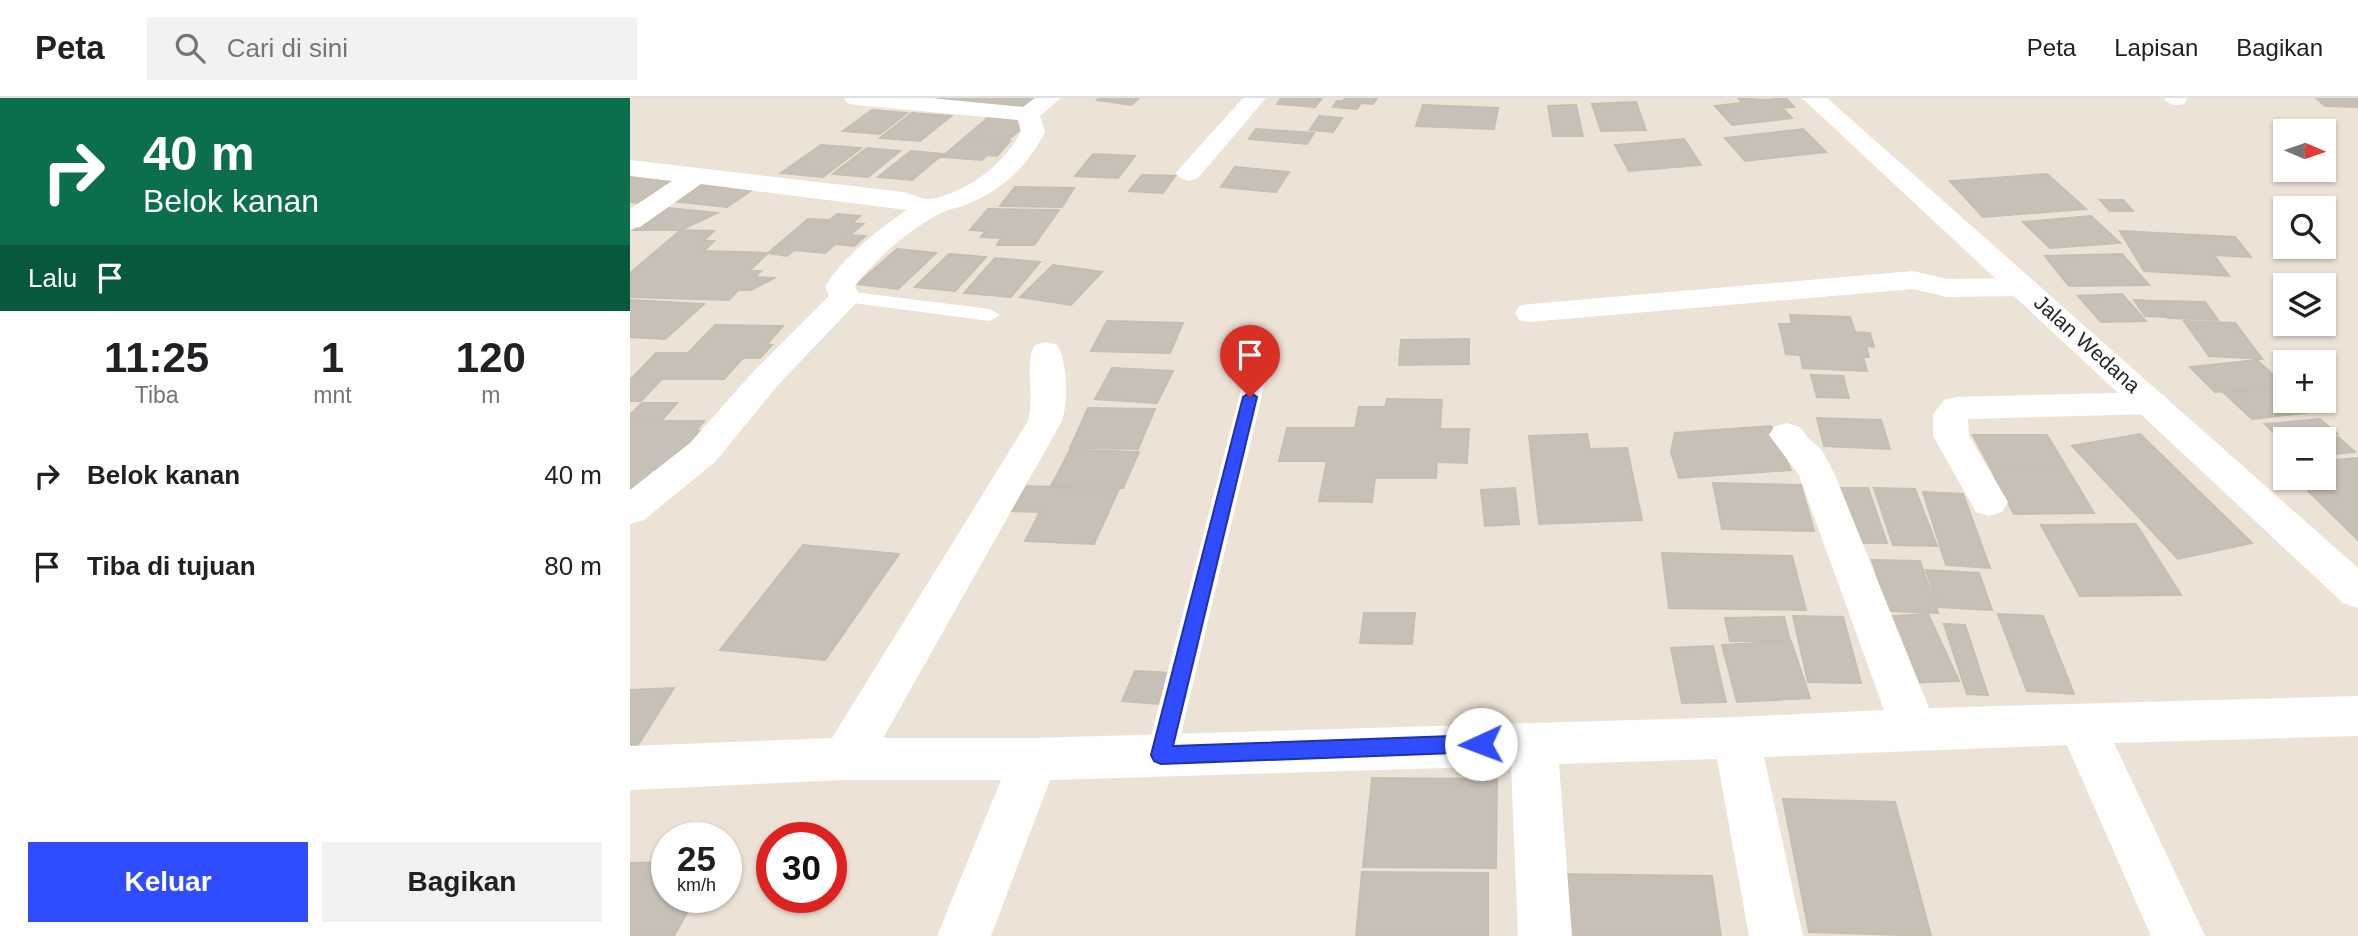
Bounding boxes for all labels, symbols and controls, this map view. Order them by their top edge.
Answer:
search box [147,17,637,80]
text: Peta [35,29,105,66]
icon: search [171,29,209,67]
text: Cari di sini [227,33,348,63]
text: Peta [2027,34,2076,61]
text: Lapisan [2114,34,2198,61]
text: Bagikan [2236,34,2323,61]
north arrow [2273,119,2336,182]
map controls [2273,119,2336,490]
icon: right [28,126,119,217]
text: 40 m [143,126,255,180]
text: Belok kanan [143,183,319,219]
button: search [2273,196,2336,259]
icon: arrive [91,259,129,297]
text: Lalu [28,263,77,293]
button: layers [2273,273,2336,336]
street label: Jalan Wedana [2030,290,2145,397]
pin [1220,325,1280,397]
text: 11:25 [104,334,209,381]
text: 1 [321,334,344,381]
text: 120 [456,334,526,381]
icon: arrive [1231,336,1269,374]
button: + [2273,350,2336,413]
text: Tiba [135,382,179,408]
text: mnt [313,382,352,408]
text: m [481,382,500,408]
button: − [2273,427,2336,490]
icon: right [28,457,66,495]
text: Belok kanan [87,460,240,490]
text: 40 m [544,460,602,490]
icon: arrive [28,548,66,586]
text: Tiba di tujuan [87,551,256,581]
text: 80 m [544,551,602,581]
position arrow [1444,707,1518,781]
speed limit sign: 30 [756,822,847,913]
text: 25 [677,839,716,878]
button: Keluar [28,842,308,922]
button: Bagikan [322,842,602,922]
text: km/h [677,875,716,895]

